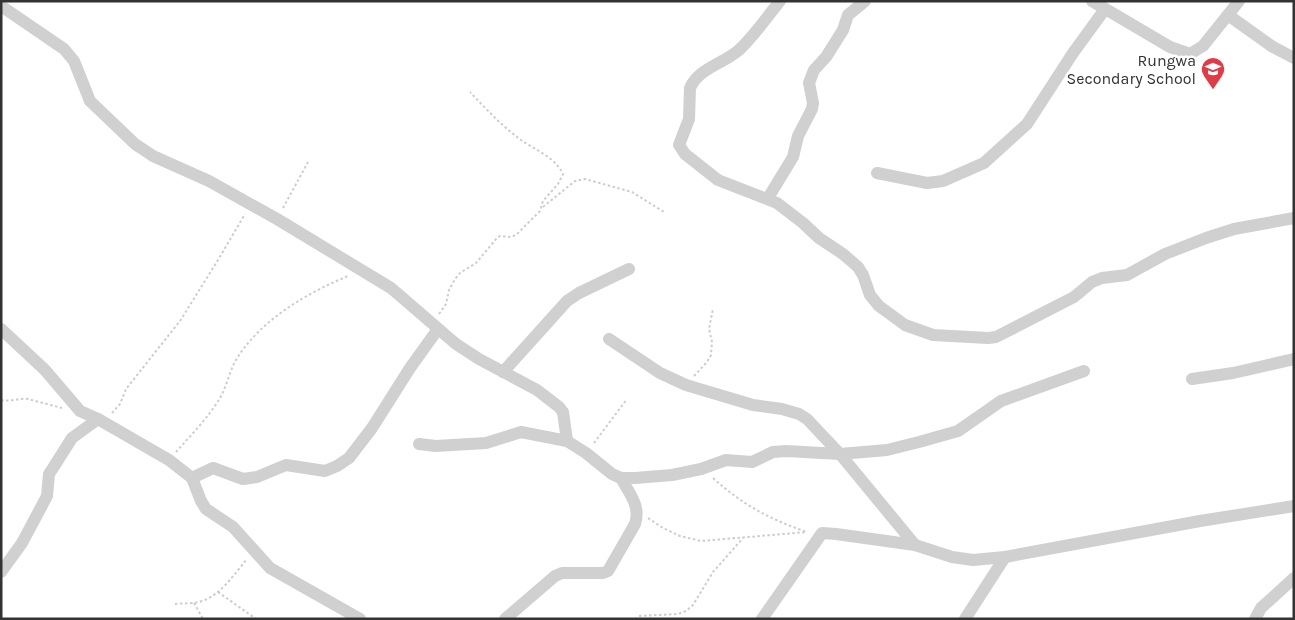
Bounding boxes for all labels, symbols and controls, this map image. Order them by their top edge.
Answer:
place label: Rungwa Secondary School [1067,51,1196,88]
school or university icon: Rungwa Secondary School [1200,56,1226,90]

